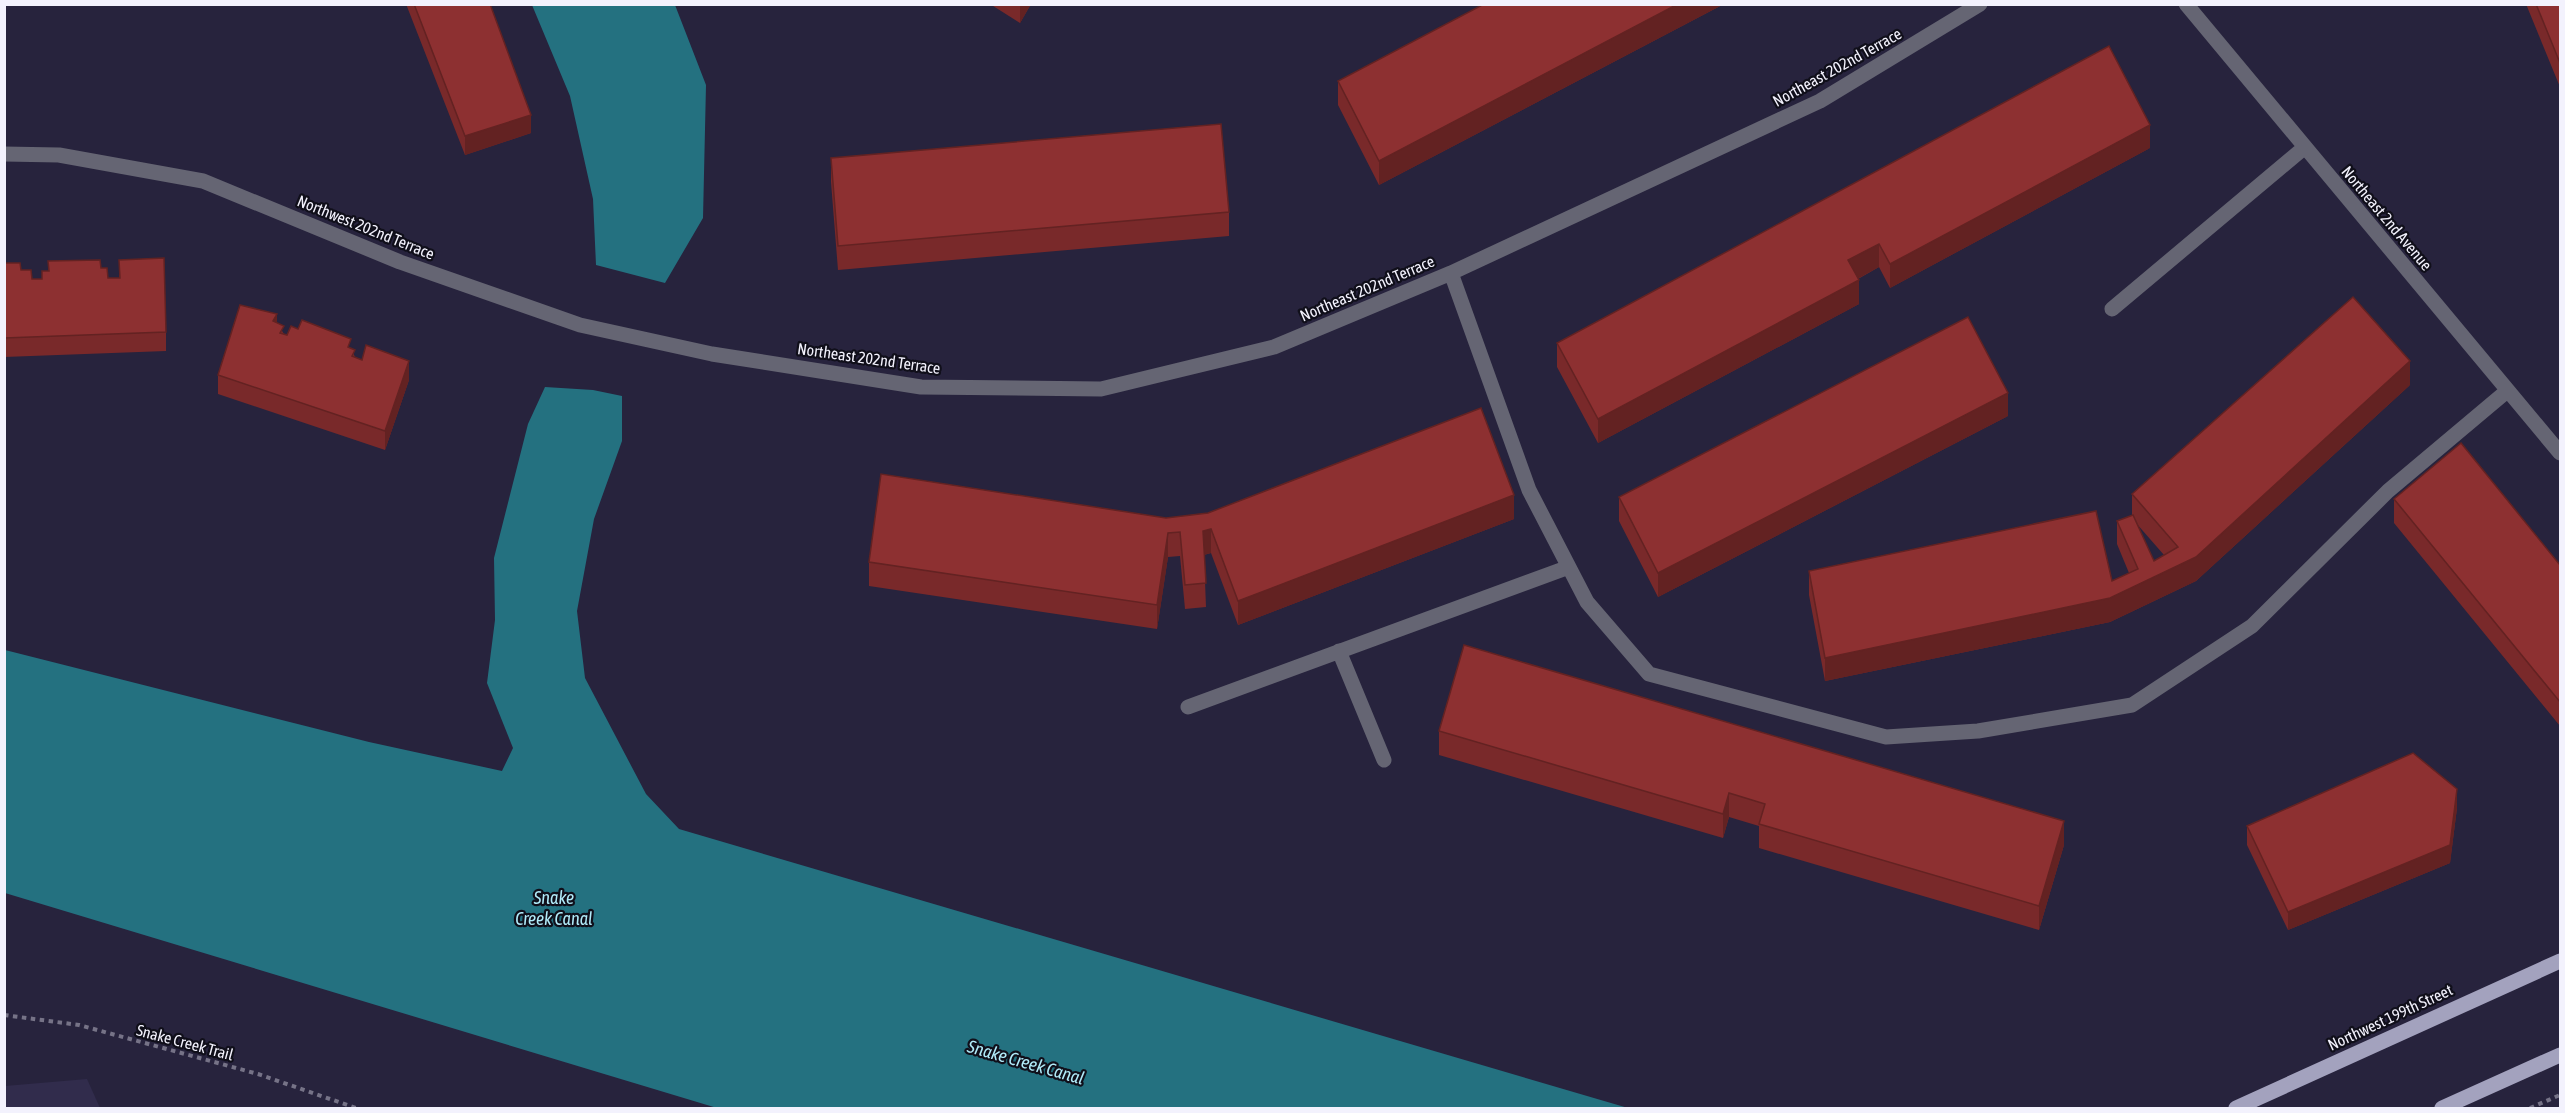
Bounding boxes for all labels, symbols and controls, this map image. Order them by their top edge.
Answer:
street label: Northeast 202nd Terrace [1770,24,1904,110]
street label: Northeast 2nd Avenue [2338,162,2436,274]
street label: Northwest 202nd Terrace [295,191,437,263]
street label: Northeast 202nd Terrace [1297,252,1437,324]
street label: Northeast 202nd Terrace [796,339,942,377]
water label: Snake Creek Canal [515,887,593,929]
street label: Northwest 199th Street [2325,980,2455,1054]
street label: Snake Creek Trail [135,1020,236,1064]
water label: Snake Creek Canal [964,1035,1087,1089]

